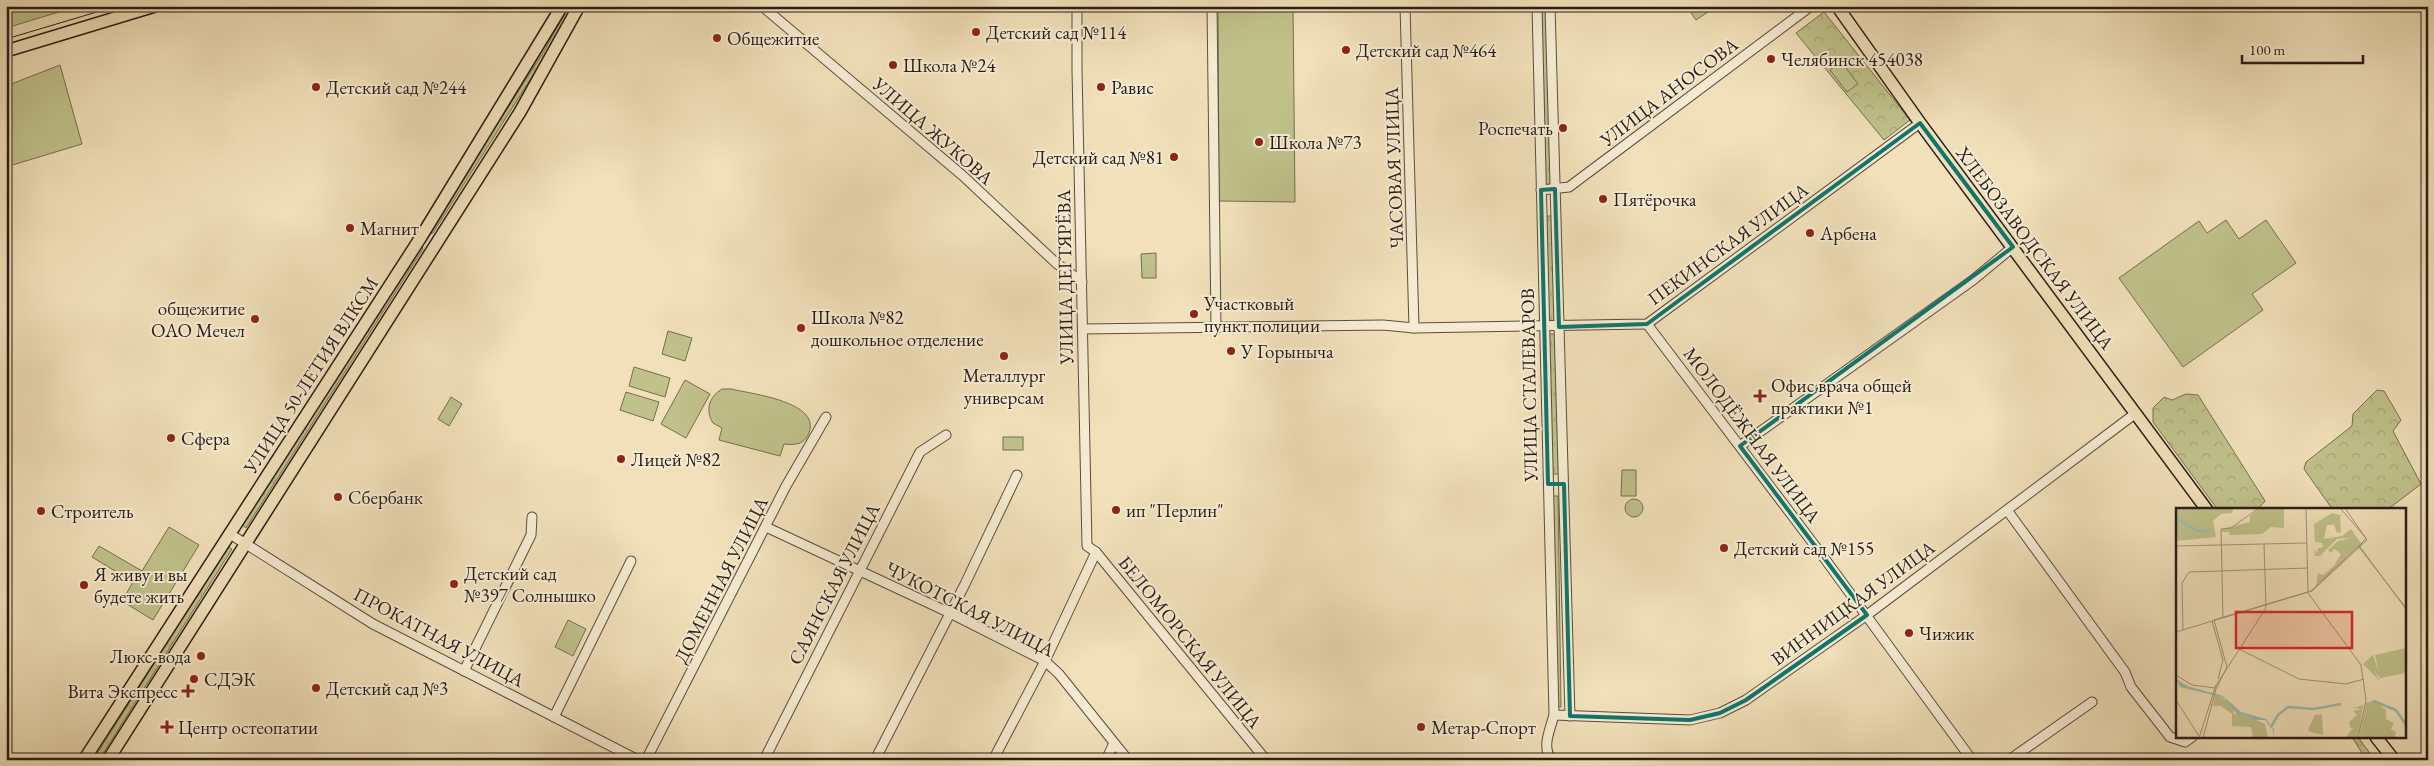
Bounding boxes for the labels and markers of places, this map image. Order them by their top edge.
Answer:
place label: Детский сад №114 [986,20,1127,45]
place label: Общежитие [727,26,819,51]
marker: Детский сад №114 [970,26,982,38]
marker: Общежитие [711,32,723,44]
place label: Детский сад №464 [1356,38,1497,63]
marker: Детский сад №464 [1340,44,1352,56]
place label: Челябинск 454038 [1781,47,1923,72]
place label: Школа №24 [903,53,996,78]
marker: Челябинск 454038 [1765,53,1777,65]
marker: Школа №24 [887,59,899,71]
place label: Детский сад №244 [326,75,467,100]
place label: Равис [1111,75,1154,100]
marker: Детский сад №244 [310,81,322,93]
marker: Равис [1095,81,1107,93]
place label: Роспечать [1478,116,1553,141]
marker: Роспечать [1557,122,1569,134]
place label: Школа №73 [1269,130,1362,155]
marker: Школа №73 [1253,136,1265,148]
place label: Детский сад №81 [1033,145,1164,170]
marker: Детский сад №81 [1168,151,1180,163]
place label: Пятёрочка [1613,187,1697,212]
marker: Пятёрочка [1597,193,1609,205]
place label: Магнит [360,216,419,241]
place label: Арбена [1819,221,1877,246]
marker: Магнит [344,222,356,234]
marker: Арбена [1804,227,1816,239]
place label: Участковый пункт полиции [1203,291,1320,338]
place label: общежитие ОАО Мечел [151,296,245,343]
place label: Школа №82 дошкольное отделение [811,305,984,352]
marker: Участковый пункт полиции [1188,308,1200,320]
marker: общежитие ОАО Мечел [249,313,261,325]
marker: Школа №82 дошкольное отделение [795,322,807,334]
place label: У Горыныча [1240,339,1334,364]
marker: У Горыныча [1225,345,1237,357]
marker: Металлург универсам [998,350,1010,362]
place label: Металлург универсам [963,363,1046,410]
place label: Офис врача общей практики №1 [1771,373,1912,420]
marker: Офис врача общей практики №1 [1753,389,1767,403]
place label: Сфера [181,426,230,451]
marker: Сфера [165,432,177,444]
place label: Лицей №82 [631,447,720,472]
marker: Лицей №82 [615,453,627,465]
place label: Сбербанк [348,485,423,510]
marker: Сбербанк [332,491,344,503]
place label: ип "Перлин" [1126,498,1224,523]
place label: Cтроитель [51,499,134,524]
marker: ип "Перлин" [1110,504,1122,516]
marker: Cтроитель [35,505,47,517]
place label: Детский сад №155 [1734,536,1874,561]
marker: Детский сад №155 [1718,542,1730,554]
place label: Детский сад №397 Солнышко [464,561,596,608]
place label: Я живу и вы будете жить [93,562,188,609]
marker: Детский сад №397 Солнышко [448,578,460,590]
marker: Я живу и вы будете жить [78,579,90,591]
place label: Чижик [1919,621,1974,646]
marker: Чижик [1903,627,1915,639]
place label: Люкс-вода [110,644,191,669]
marker: Люкс-вода [195,650,207,662]
place label: СДЭК [204,667,256,692]
marker: СДЭК [188,673,200,685]
place label: Детский сад №3 [326,676,448,701]
place label: Вита Экспресс [67,679,178,704]
marker: Детский сад №3 [310,682,322,694]
marker: Вита Экспресс [182,685,194,697]
place label: Центр остеопатии [178,715,318,740]
place label: Метар-Спорт [1431,715,1536,740]
marker: Центр остеопатии [160,720,174,734]
marker: Метар-Спорт [1415,721,1427,733]

